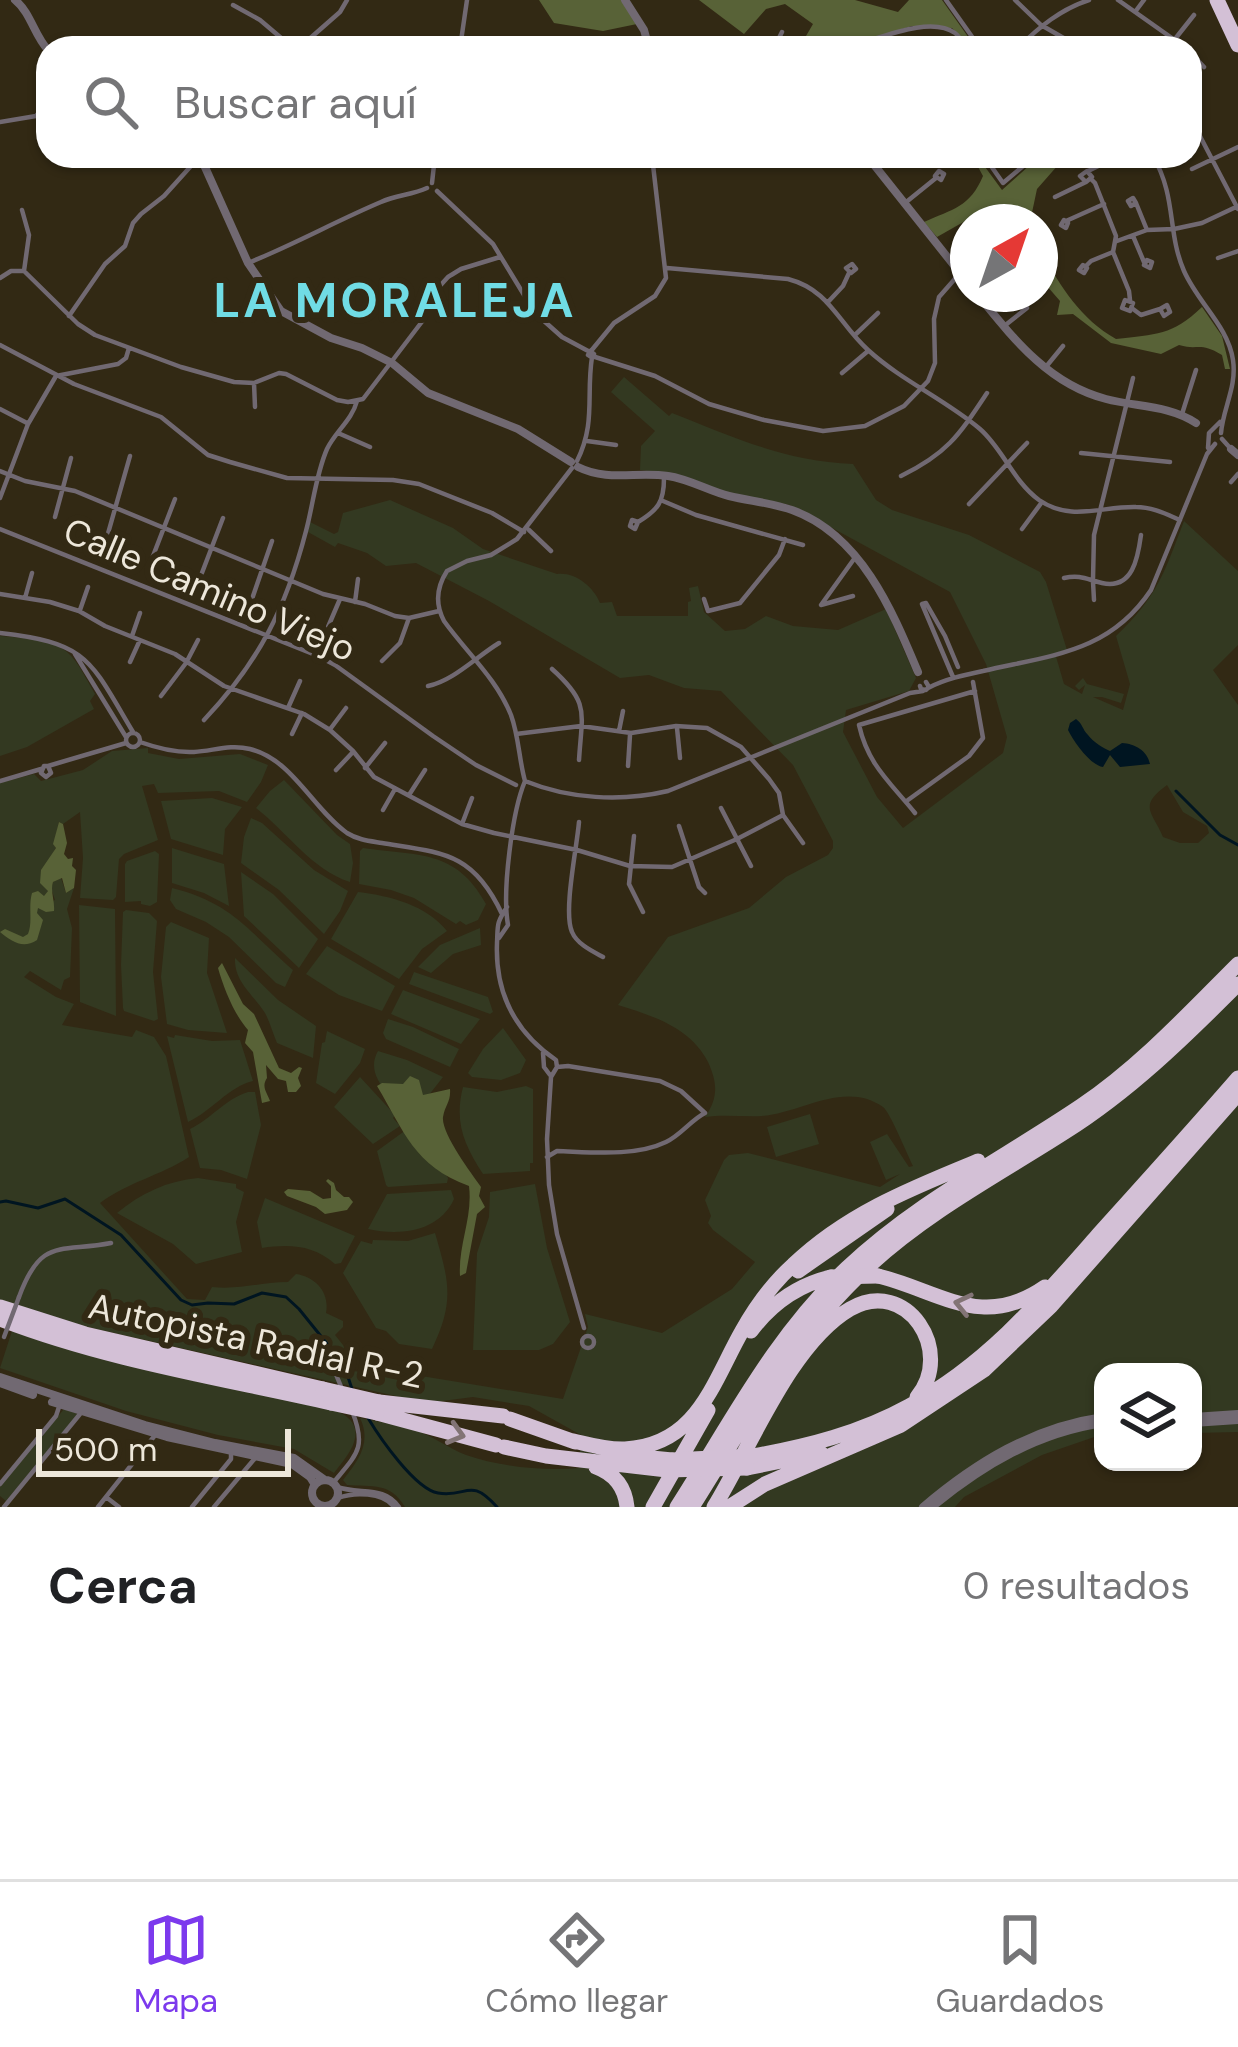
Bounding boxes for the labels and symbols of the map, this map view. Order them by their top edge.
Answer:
north arrow [950,204,1058,312]
district label: LA MORALEJA [214,269,576,332]
street label: Calle Camino Viejo [57,507,363,672]
street label: Autopista Radial R-2 [84,1282,428,1399]
one-way arrow [953,1292,973,1317]
one-way arrow [445,1419,466,1444]
scale bar [36,1423,291,1476]

